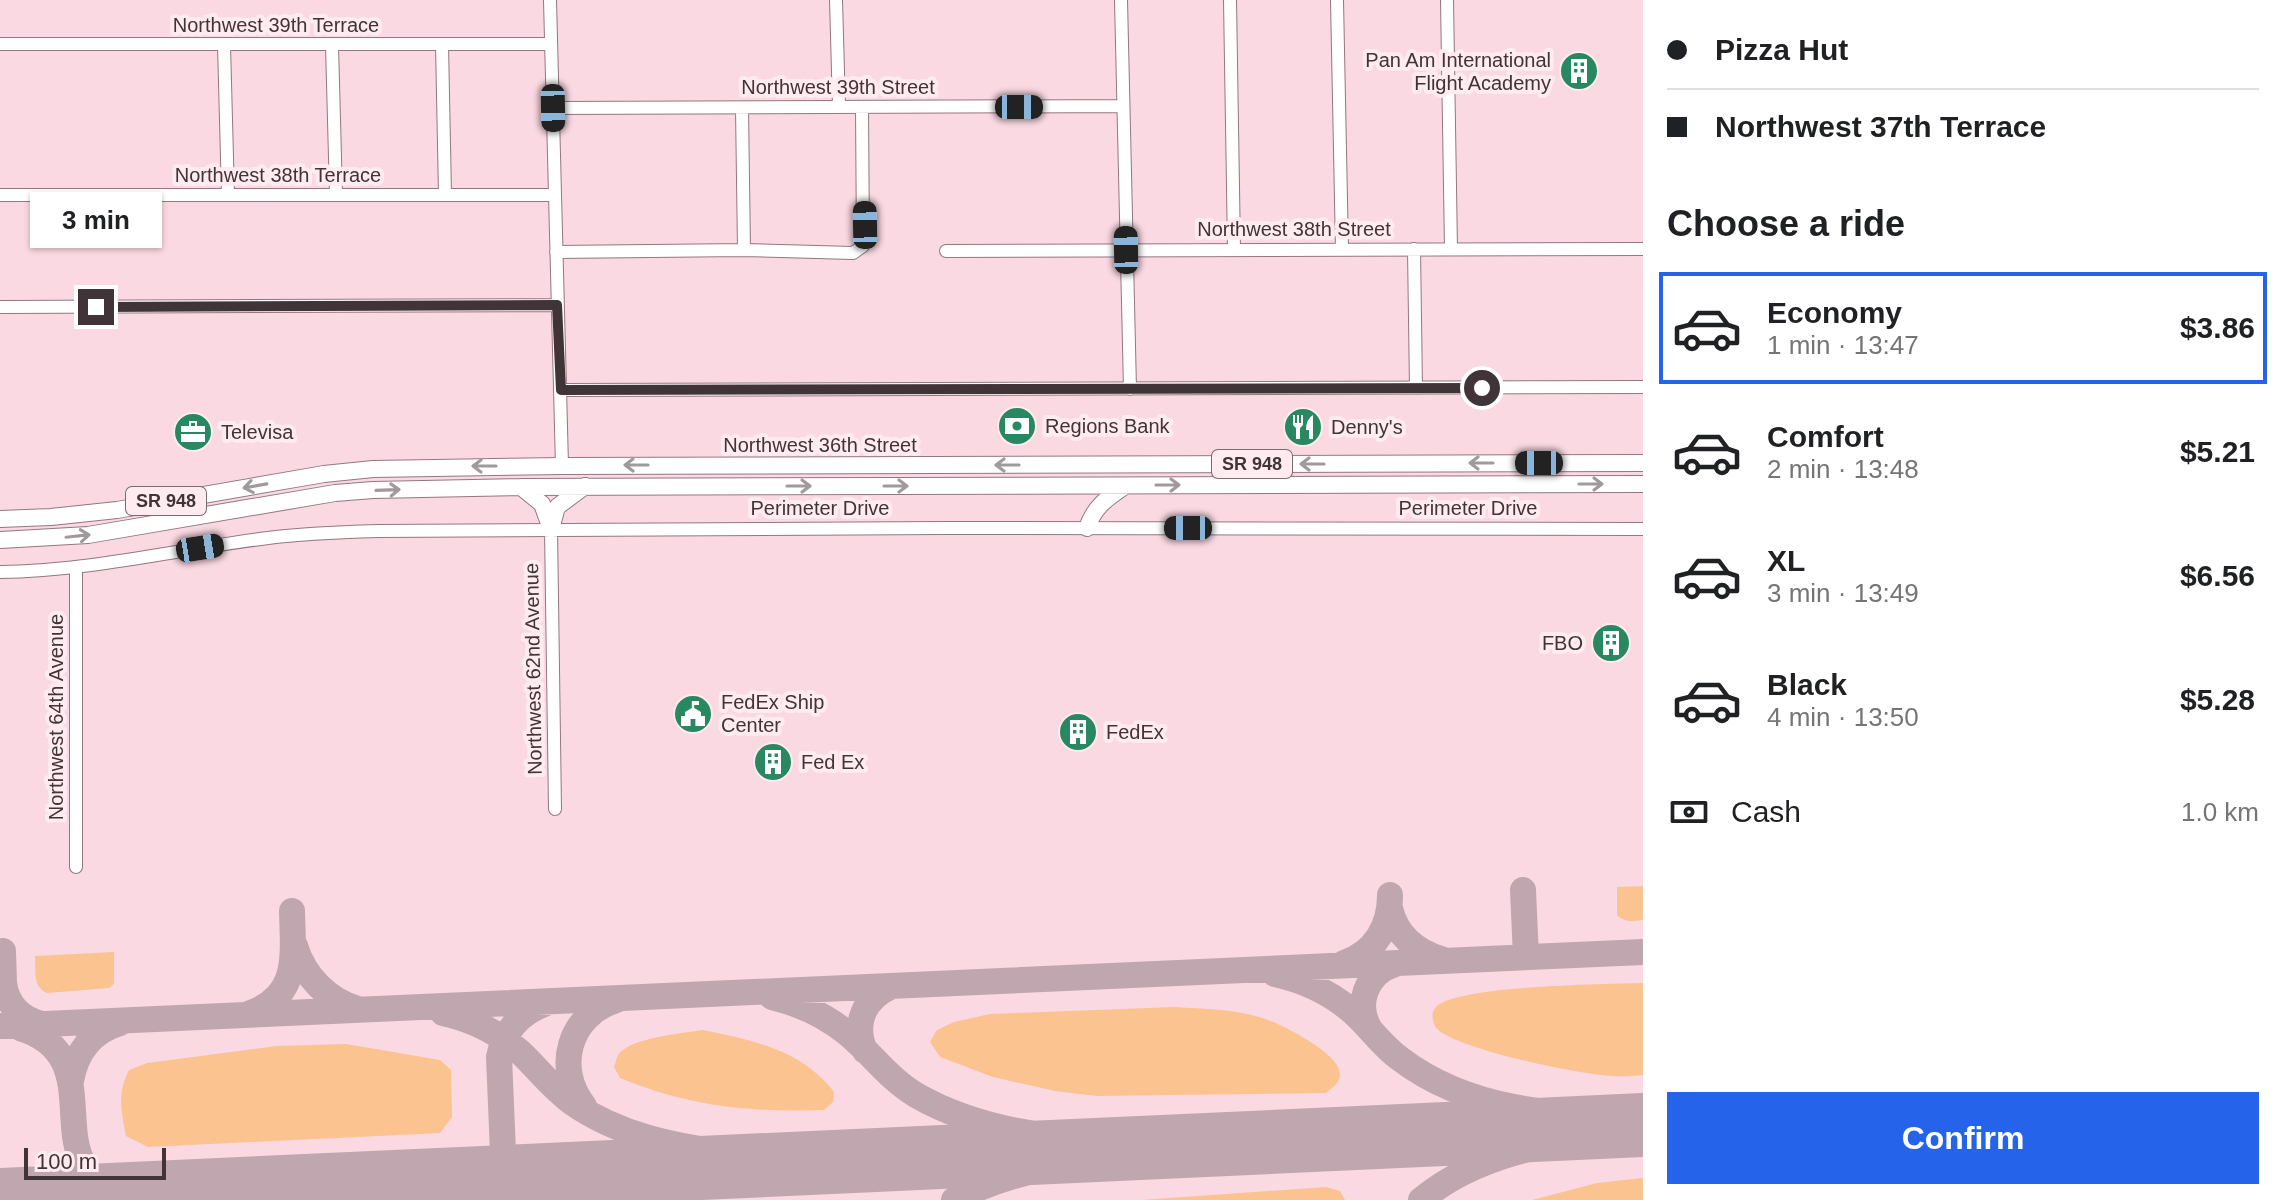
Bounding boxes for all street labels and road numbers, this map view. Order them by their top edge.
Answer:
street label: Northwest 39th Terrace [173,14,379,36]
street label: Northwest 39th Street [741,76,935,98]
street label: Northwest 38th Terrace [175,164,381,186]
street label: Northwest 38th Street [1197,218,1391,240]
street label: Northwest 36th Street [723,434,917,456]
road number: SR 948 [1212,450,1292,478]
road number: SR 948 [126,487,206,515]
street label: Perimeter Drive [751,497,889,519]
street label: Perimeter Drive [1399,497,1537,519]
street label: Northwest 62nd Avenue [520,563,546,775]
street label: Northwest 64th Avenue [45,614,67,820]

